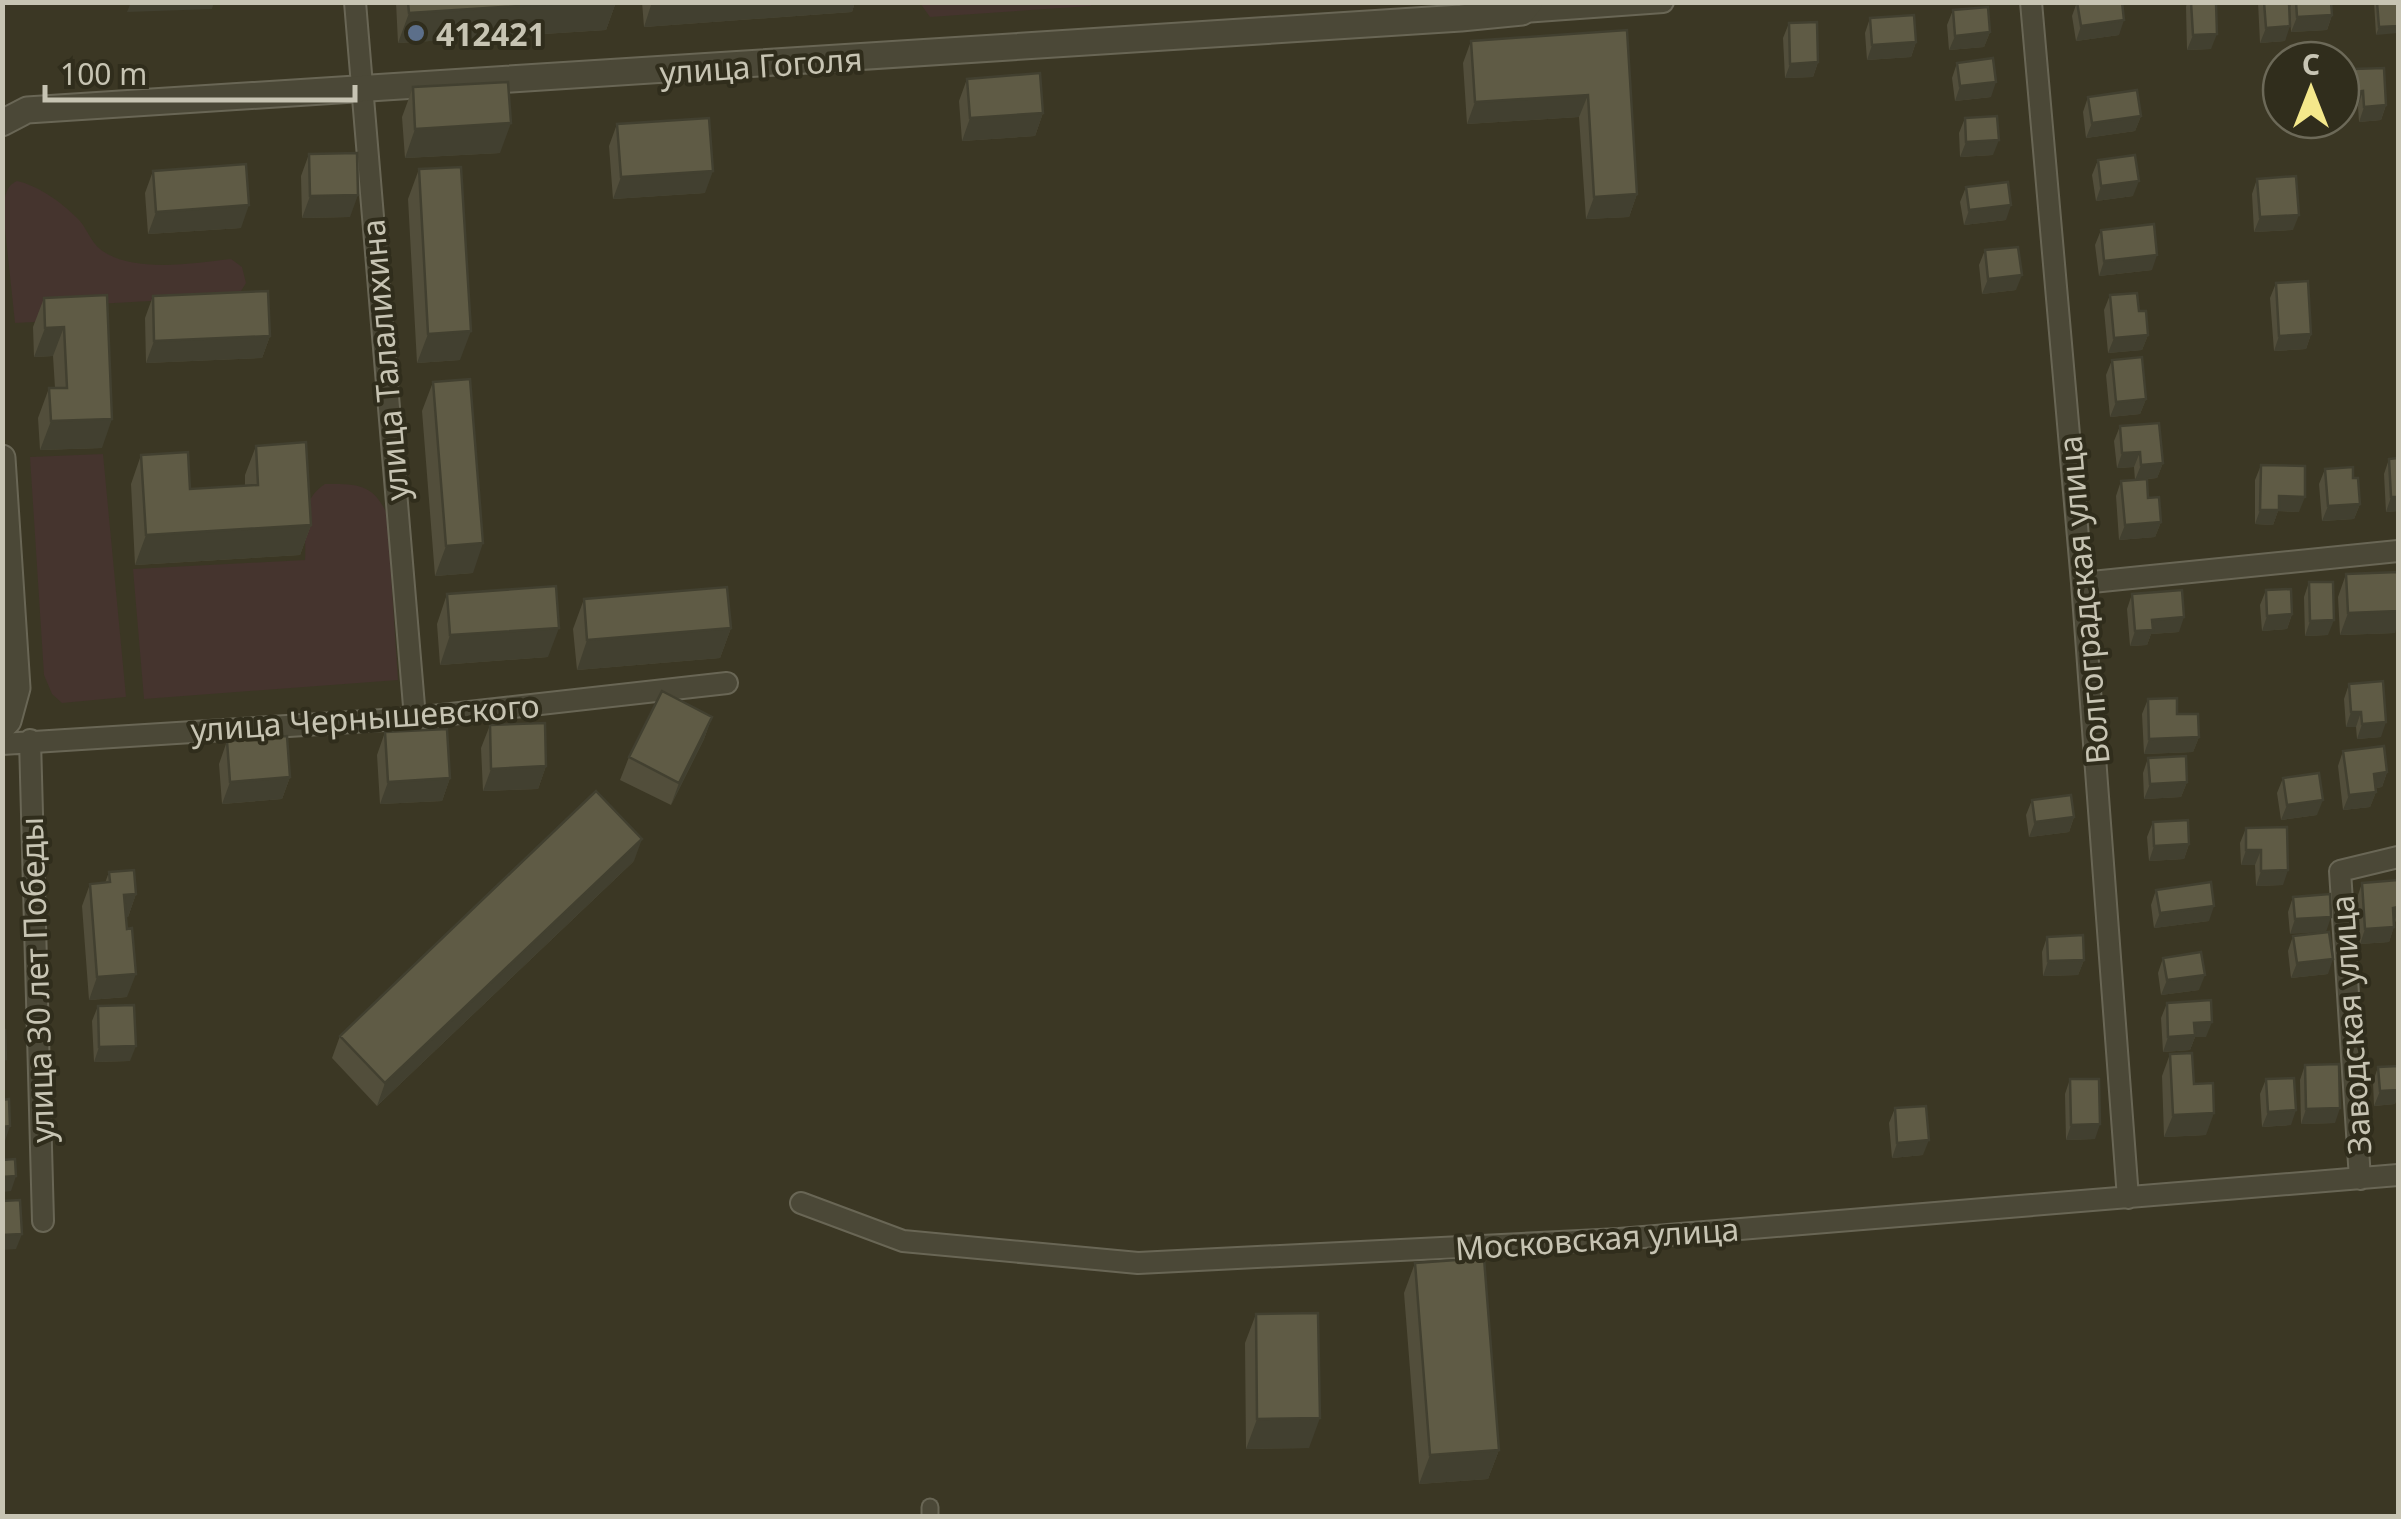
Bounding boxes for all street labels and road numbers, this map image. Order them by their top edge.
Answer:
street label: улица Гоголя [658,36,864,94]
street label: улица Талалихина [350,218,418,502]
street label: Волгоградская улица [2047,434,2119,766]
street label: улица Чернышевского [189,683,541,751]
street label: улица 30 лет Победы [9,816,63,1144]
street label: Заводская улица [2319,894,2381,1156]
street label: Московская улица [1454,1207,1740,1269]

